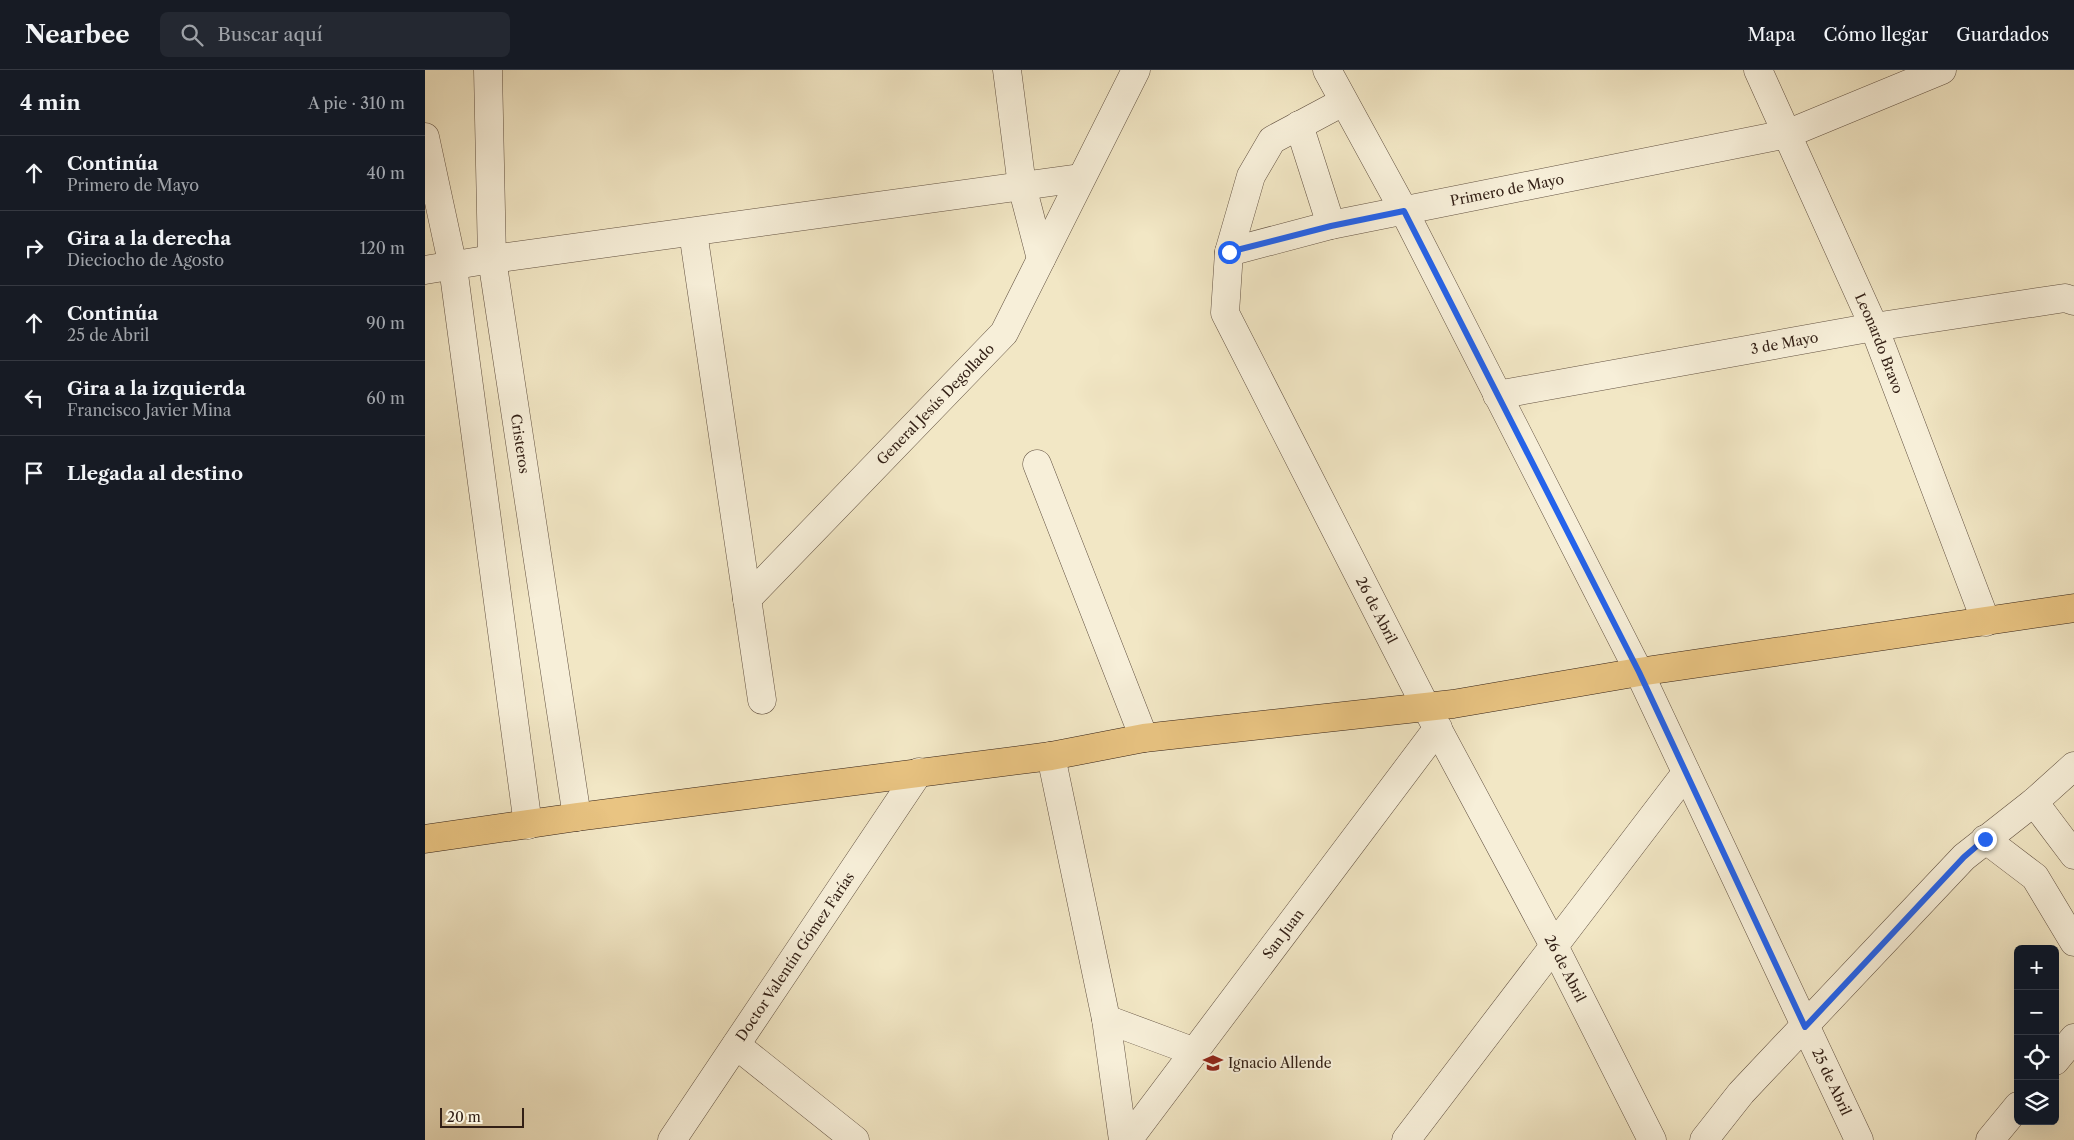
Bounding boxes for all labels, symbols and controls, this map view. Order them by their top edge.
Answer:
search box [160,12,510,57]
text: Nearbee [25,20,130,49]
icon: search [178,21,206,49]
text: Buscar aquí [218,23,323,46]
text: Mapa [1747,24,1796,46]
text: Cómo llegar [1824,24,1928,46]
text: Guardados [1956,24,2049,46]
text: 4 min [20,90,81,115]
text: A pie · 310 m [308,93,405,113]
text: Continúa [67,152,158,175]
icon: ahead [20,159,48,187]
text: 40 m [366,163,405,183]
street label: Primero de Mayo [1449,170,1565,210]
text: Primero de Mayo [67,175,199,195]
text: Gira a la derecha [67,227,231,250]
icon: right [20,234,48,262]
text: 120 m [360,238,405,258]
route start [1218,241,1241,264]
text: Dieciocho de Agosto [67,250,224,270]
street label: Leonardo Bravo [1851,290,1907,396]
text: Continúa [67,302,158,325]
icon: ahead [20,309,48,337]
text: 90 m [366,313,405,333]
text: 25 de Abril [67,325,149,345]
street label: 3 de Mayo [1749,328,1820,358]
street label: General Jesús Degollado [873,340,998,469]
text: Gira a la izquierda [67,377,246,400]
icon: left [20,384,48,412]
text: 60 m [366,388,405,408]
text: Francisco Javier Mina [67,400,231,420]
street label: Cristeros [507,413,534,475]
icon: arrive [20,459,48,487]
text: Llegada al destino [67,462,243,485]
street label: 26 de Abril [1352,574,1401,647]
route end [1974,828,1997,851]
street label: Doctor Valentín Gómez Farías [732,869,858,1044]
street label: San Juan [1259,905,1308,962]
street label: 26 de Abril [1541,932,1590,1005]
map controls [2014,945,2059,1125]
button: + [2014,945,2059,990]
button: − [2014,990,2059,1035]
button: locate [2014,1035,2059,1080]
street label: 25 de Abril [1808,1045,1855,1118]
school or university icon: Ignacio Allende [1202,1052,1224,1074]
place label: Ignacio Allende [1228,1054,1332,1072]
button: layers [2014,1080,2059,1125]
scale bar [440,1105,524,1128]
text: 20 m [447,1108,481,1126]

